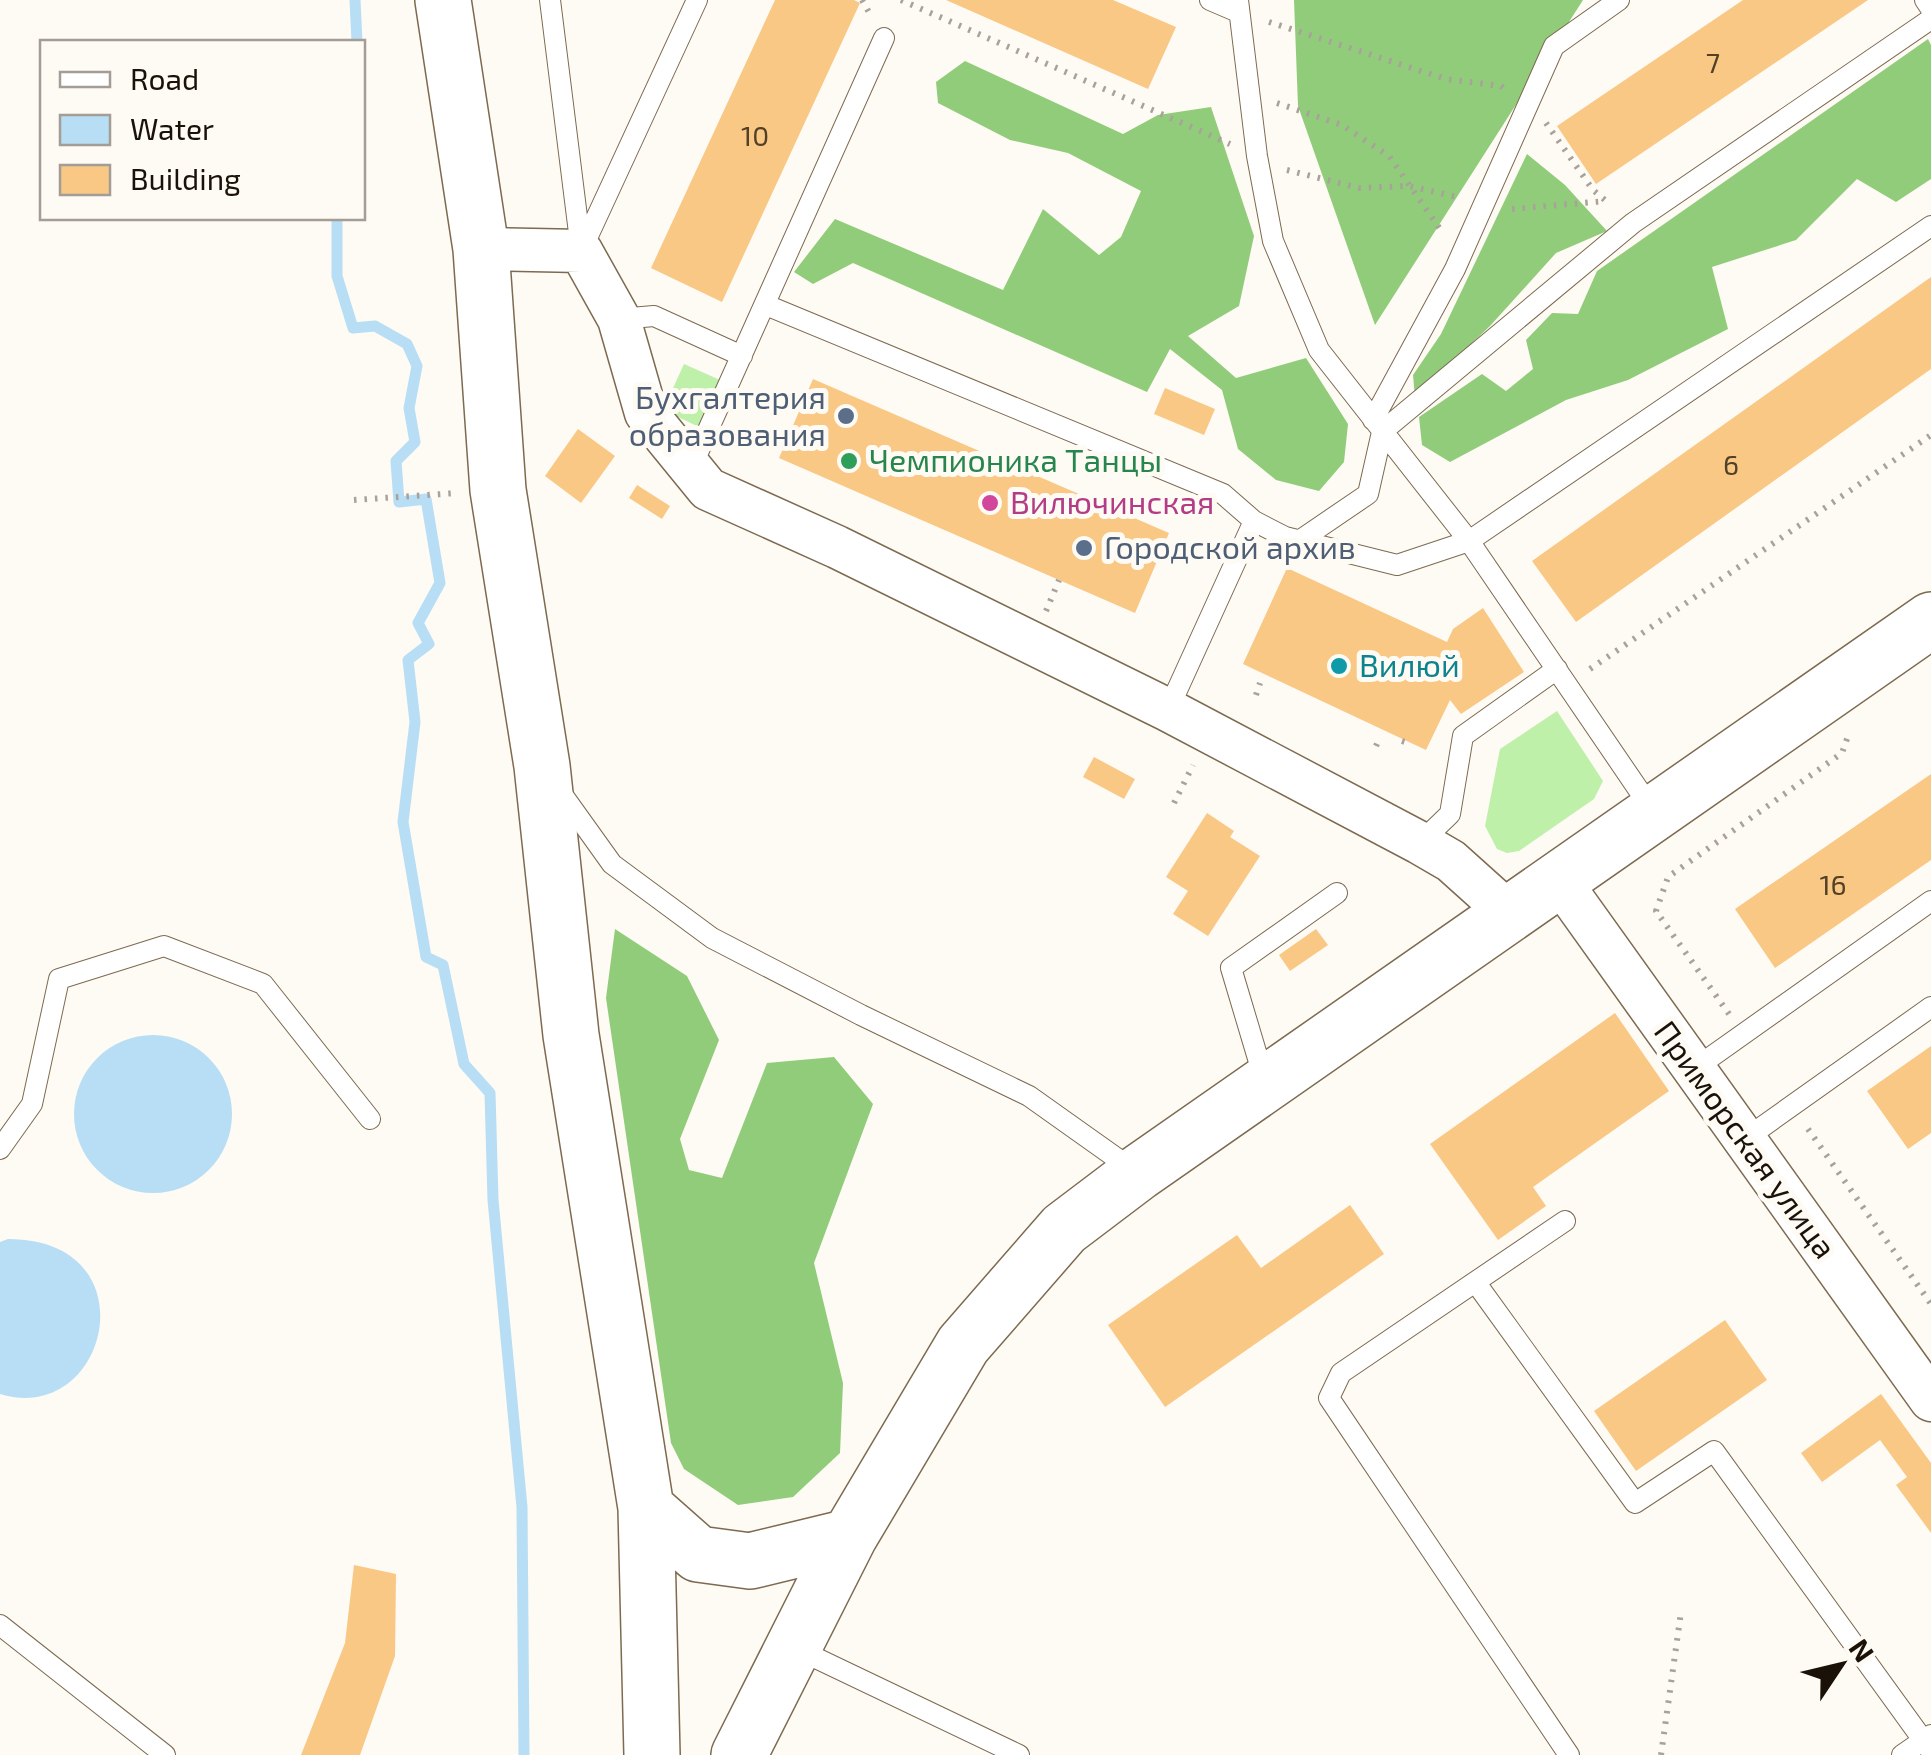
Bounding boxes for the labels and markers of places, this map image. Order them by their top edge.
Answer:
place label: Бухгалтерия образования [629,377,826,452]
marker: Бухгалтерия образования [835,405,857,427]
place label: Чемпионика Танцы [869,440,1162,478]
marker: Чемпионика Танцы [838,450,860,472]
place label: Вилючинская [1010,482,1214,520]
marker: Вилючинская [979,492,1001,514]
place label: Городской архив [1104,527,1356,565]
marker: Городской архив [1073,537,1095,559]
place label: Вилюй [1359,645,1460,683]
marker: Вилюй [1328,655,1350,677]

